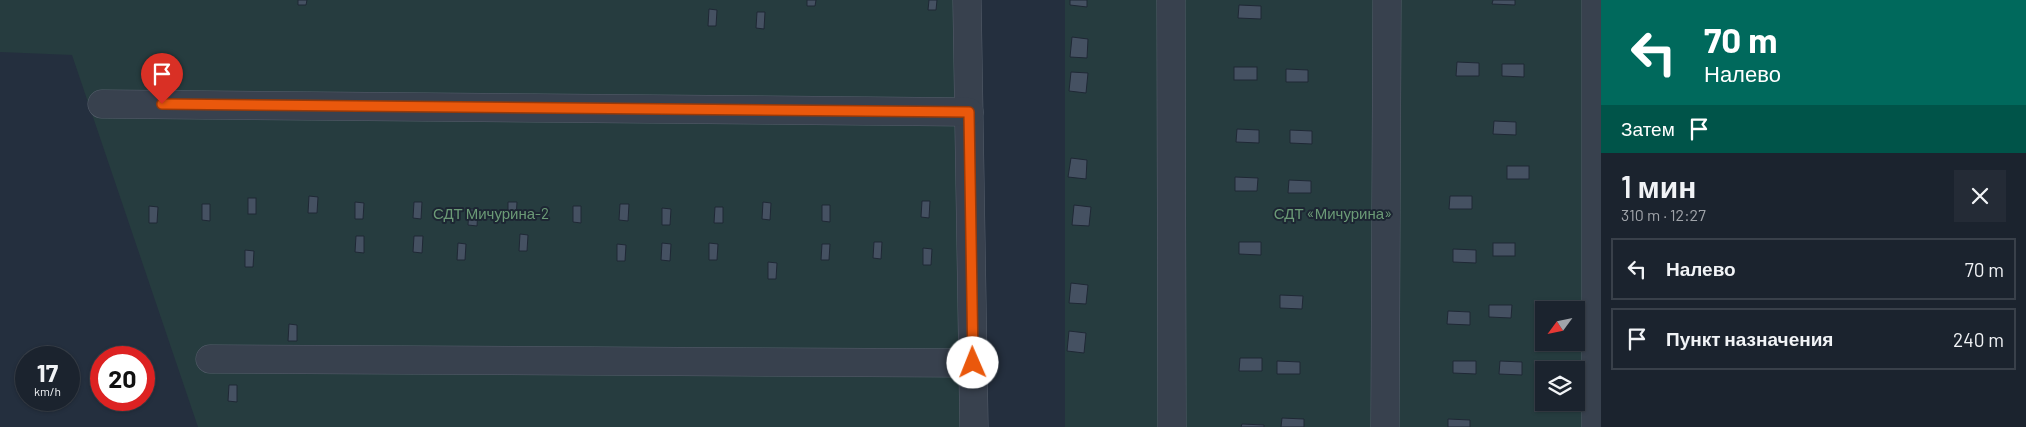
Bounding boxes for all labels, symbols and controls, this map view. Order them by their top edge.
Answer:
text: 70 m [1704,18,1778,60]
icon: left [1621,20,1686,85]
pin [141,53,183,104]
icon: arrive [148,60,176,88]
text: Налево [1704,60,1781,86]
icon: arrive [1685,115,1713,143]
text: Затем [1621,117,1675,140]
text: 1 мин [1621,168,1696,204]
button: close [1954,170,2006,222]
park label: СДТ Мичурина-2 [433,204,549,222]
park label: СДТ «Мичурина» [1274,204,1392,222]
text: 310 m · 12:27 [1621,205,1706,224]
icon: left [1623,255,1651,283]
text: Налево [1666,257,1736,280]
text: 70 m [1965,258,2004,281]
north arrow [1535,301,1585,351]
map controls [1535,301,1585,411]
icon: arrive [1623,325,1651,353]
text: Пункт назначения [1666,327,1833,350]
text: 240 m [1953,328,2004,351]
position arrow [946,336,998,388]
speed limit sign: 20 [90,346,155,411]
text: 17 [37,357,58,387]
button: layers [1535,361,1585,411]
text: km/h [34,384,61,398]

